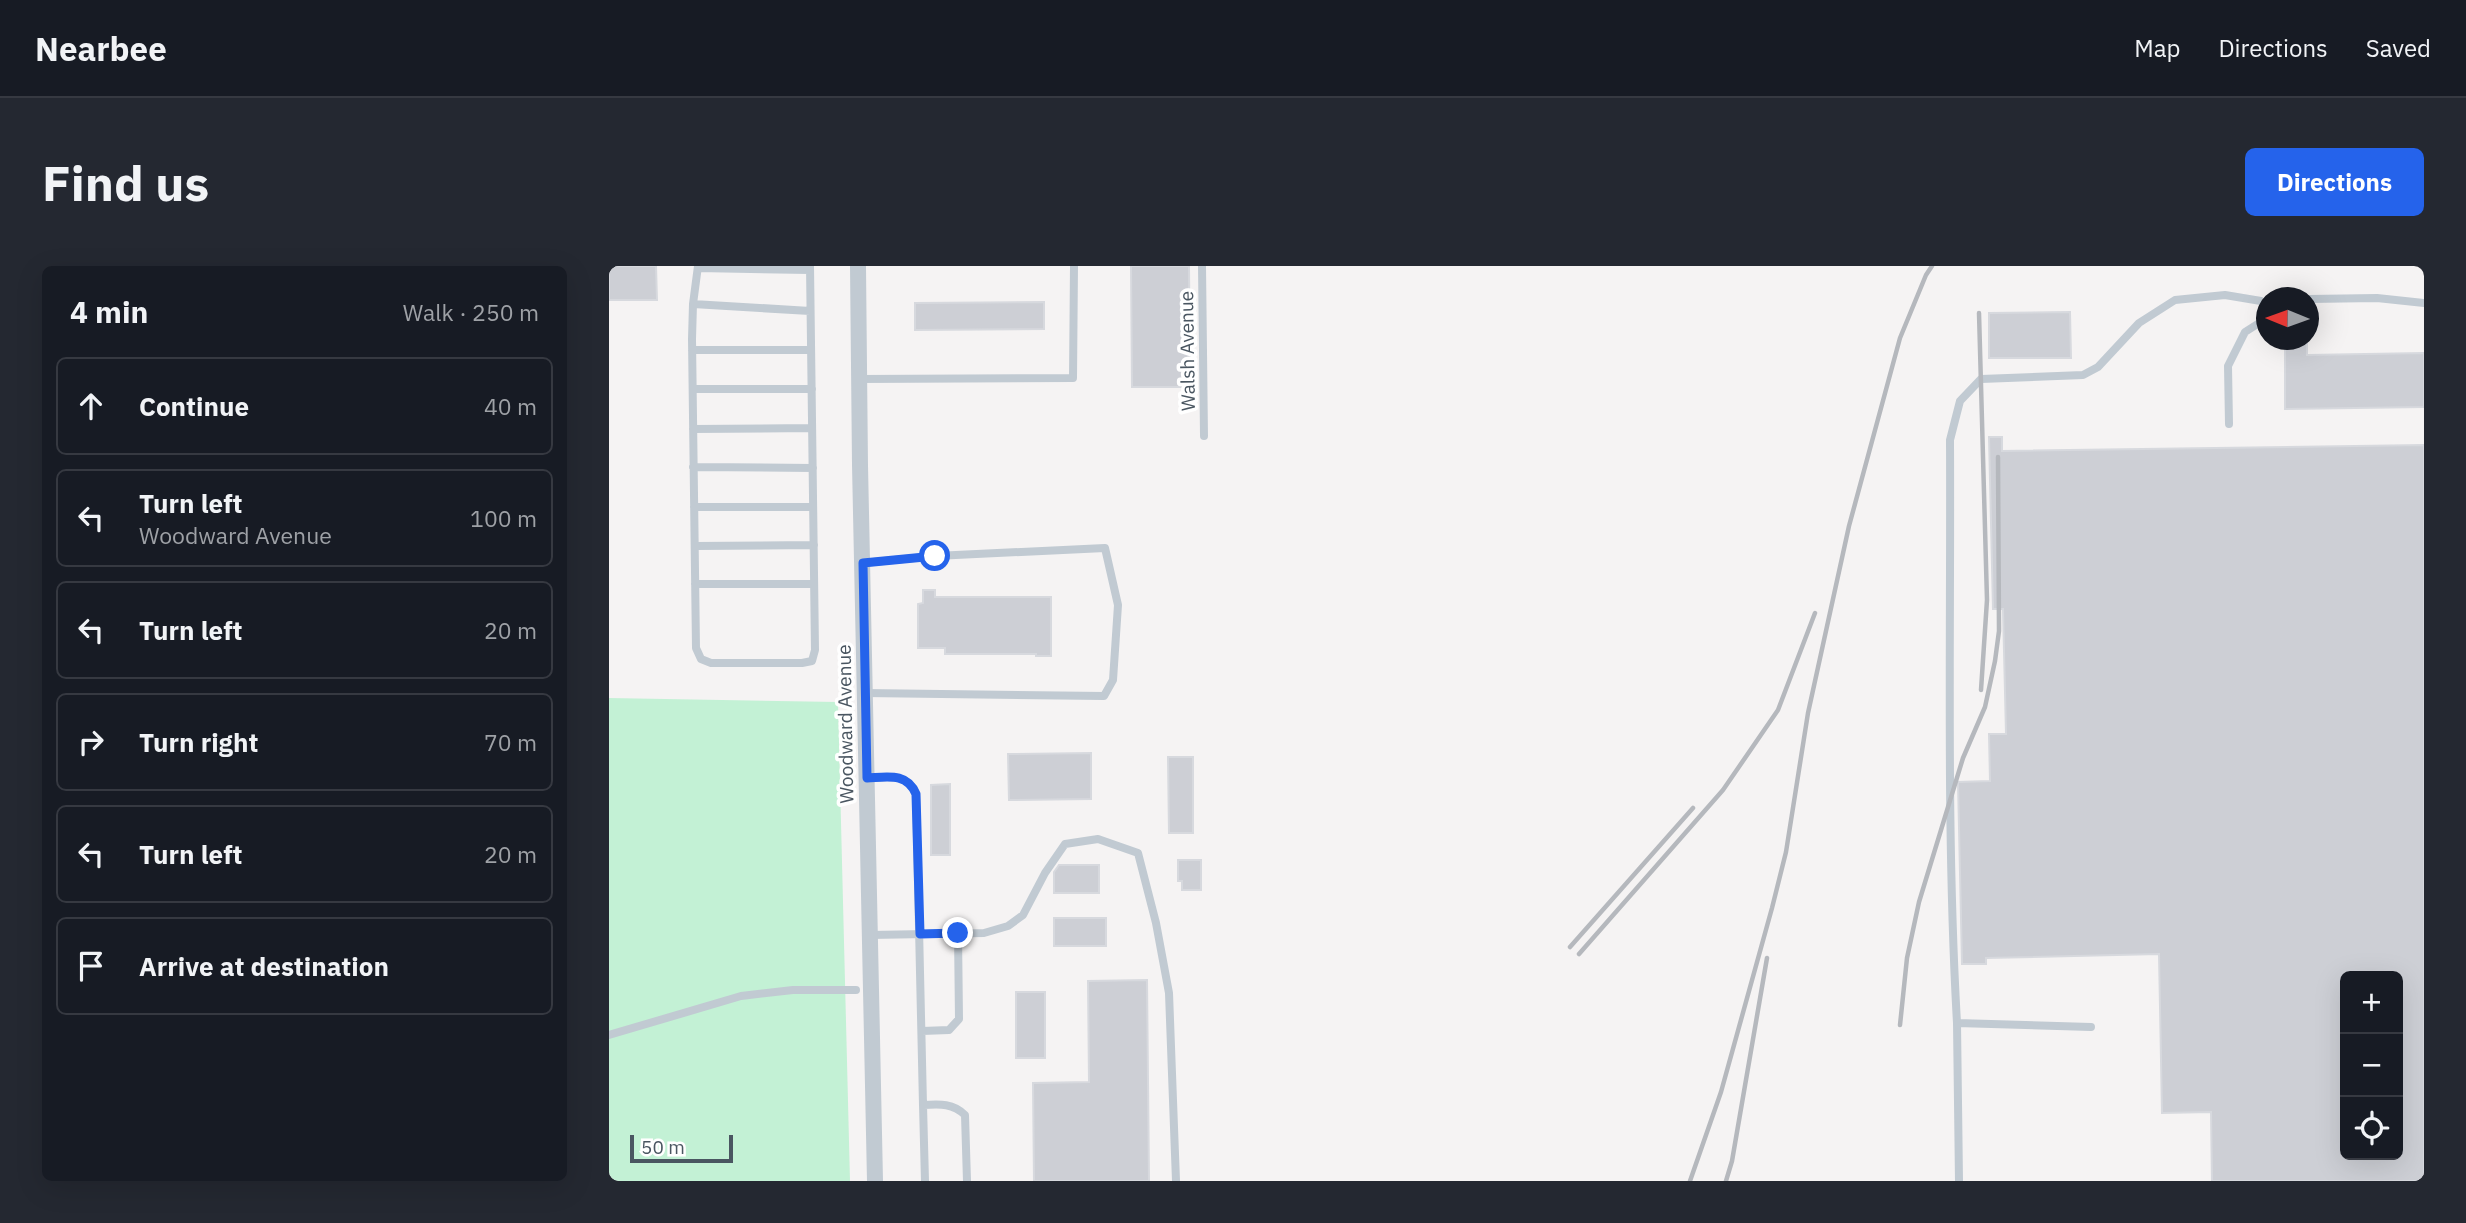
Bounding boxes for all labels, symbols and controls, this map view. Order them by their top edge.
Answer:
text: Nearbee [35,27,167,70]
text: Map [2134,32,2180,64]
text: Directions [2218,32,2328,64]
text: Saved [2366,32,2431,64]
button: Directions [2245,148,2424,216]
text: Find us [42,151,209,214]
north arrow [2256,287,2319,350]
street label: Walsh Avenue [1174,291,1200,411]
text: 4 min [70,292,148,331]
text: Walk · 250 m [403,297,539,327]
icon: ahead [72,387,110,425]
text: Continue [139,389,249,423]
text: 40 m [484,391,537,421]
text: Turn left [139,486,242,520]
icon: left [72,499,110,537]
text: 100 m [470,503,537,533]
text: Woodward Avenue [139,520,332,550]
route start [919,540,950,571]
icon: left [72,611,110,649]
text: Turn left [139,613,242,647]
text: 20 m [484,615,537,645]
street label: Woodward Avenue [832,644,858,804]
icon: right [72,723,110,761]
text: Turn right [139,725,258,759]
text: 70 m [484,727,537,757]
icon: left [72,835,110,873]
text: Turn left [139,837,242,871]
text: 20 m [484,839,537,869]
route end [942,917,973,948]
icon: arrive [72,947,110,985]
text: Arrive at destination [139,949,389,983]
map controls [2340,971,2403,1160]
button: + [2340,971,2403,1034]
button: − [2340,1034,2403,1097]
button: locate [2340,1097,2403,1160]
scale bar [630,1132,733,1164]
text: 50 m [641,1135,685,1159]

